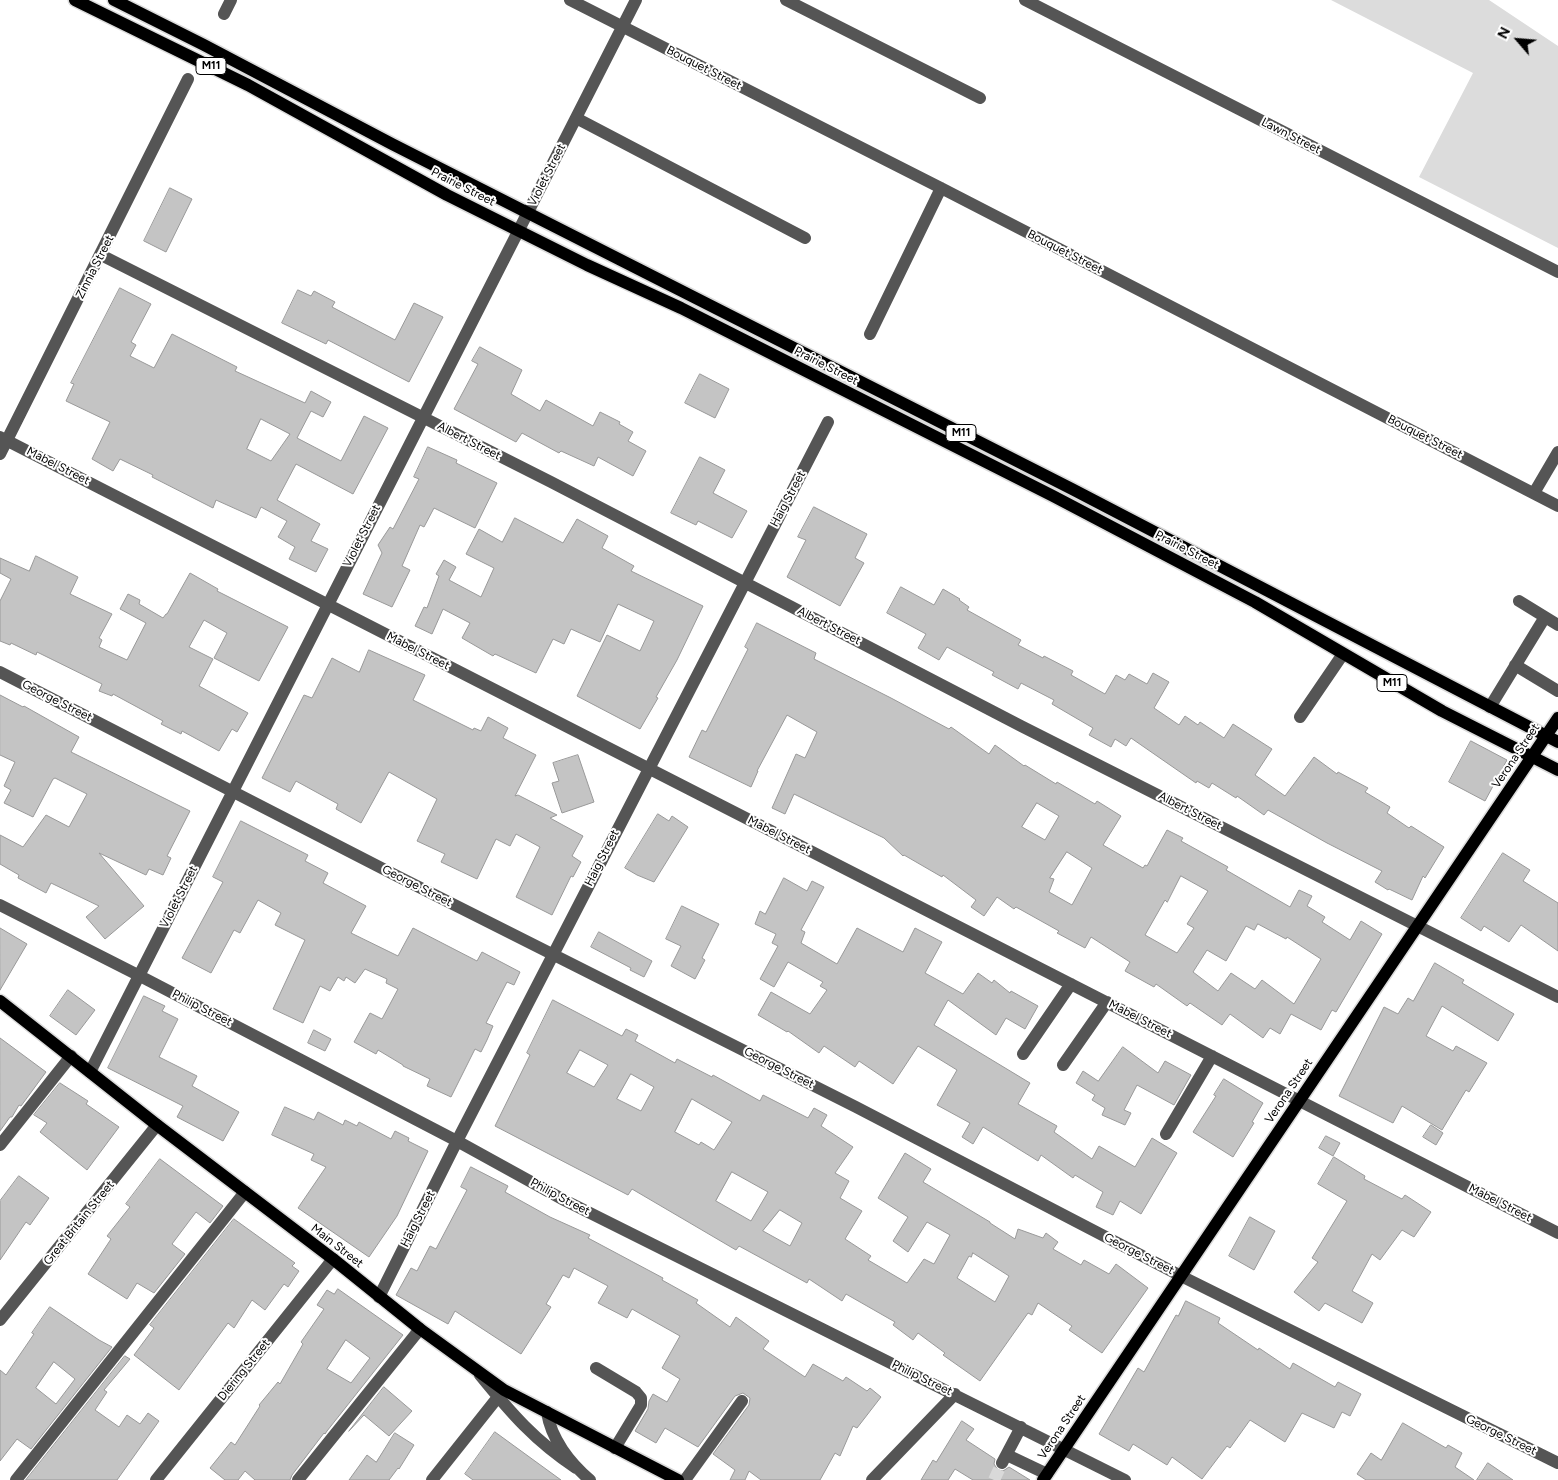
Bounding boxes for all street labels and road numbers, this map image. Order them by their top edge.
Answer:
street label: Bouquet Street [664,43,744,93]
road number: M11 [196,58,226,74]
street label: Lawn Street [1259,115,1323,157]
street label: Violet Street [525,141,569,209]
street label: Prairie Street [429,165,497,209]
street label: Bouquet Street [1025,227,1105,277]
street label: Zinnia Street [73,233,117,301]
street label: Prairie Street [792,344,860,388]
street label: Bouquet Street [1385,412,1465,462]
street label: Albert Street [435,419,503,463]
road number: M11 [946,424,976,442]
street label: Mabel Street [24,444,92,488]
street label: Haig Street [767,468,809,530]
street label: Violet Street [340,502,384,570]
street label: Prairie Street [1153,528,1221,572]
street label: Albert Street [795,604,863,648]
street label: Mabel Street [384,629,452,673]
road number: M11 [1377,674,1407,691]
street label: George Street [19,677,95,725]
street label: Verona Street [1489,721,1543,791]
street label: Albert Street [1156,789,1224,833]
street label: Mabel Street [745,813,813,857]
street label: Haig Street [582,827,622,889]
street label: George Street [379,862,455,910]
street label: Violet Street [157,863,201,931]
street label: Philip Street [170,987,234,1029]
street label: Mabel Street [1106,997,1174,1041]
street label: George Street [741,1044,817,1092]
street label: Verona Street [1262,1056,1316,1126]
street label: Philip Street [528,1175,592,1219]
street label: Great Britain Street [41,1178,117,1268]
street label: Mabel Street [1466,1181,1534,1225]
street label: Haig Street [398,1188,438,1250]
street label: Main Street [308,1221,366,1271]
street label: George Street [1101,1230,1177,1278]
street label: Diering Street [215,1336,273,1404]
street label: Philip Street [889,1357,955,1399]
street label: Verona Street [1035,1392,1089,1462]
street label: George Street [1463,1412,1539,1458]

